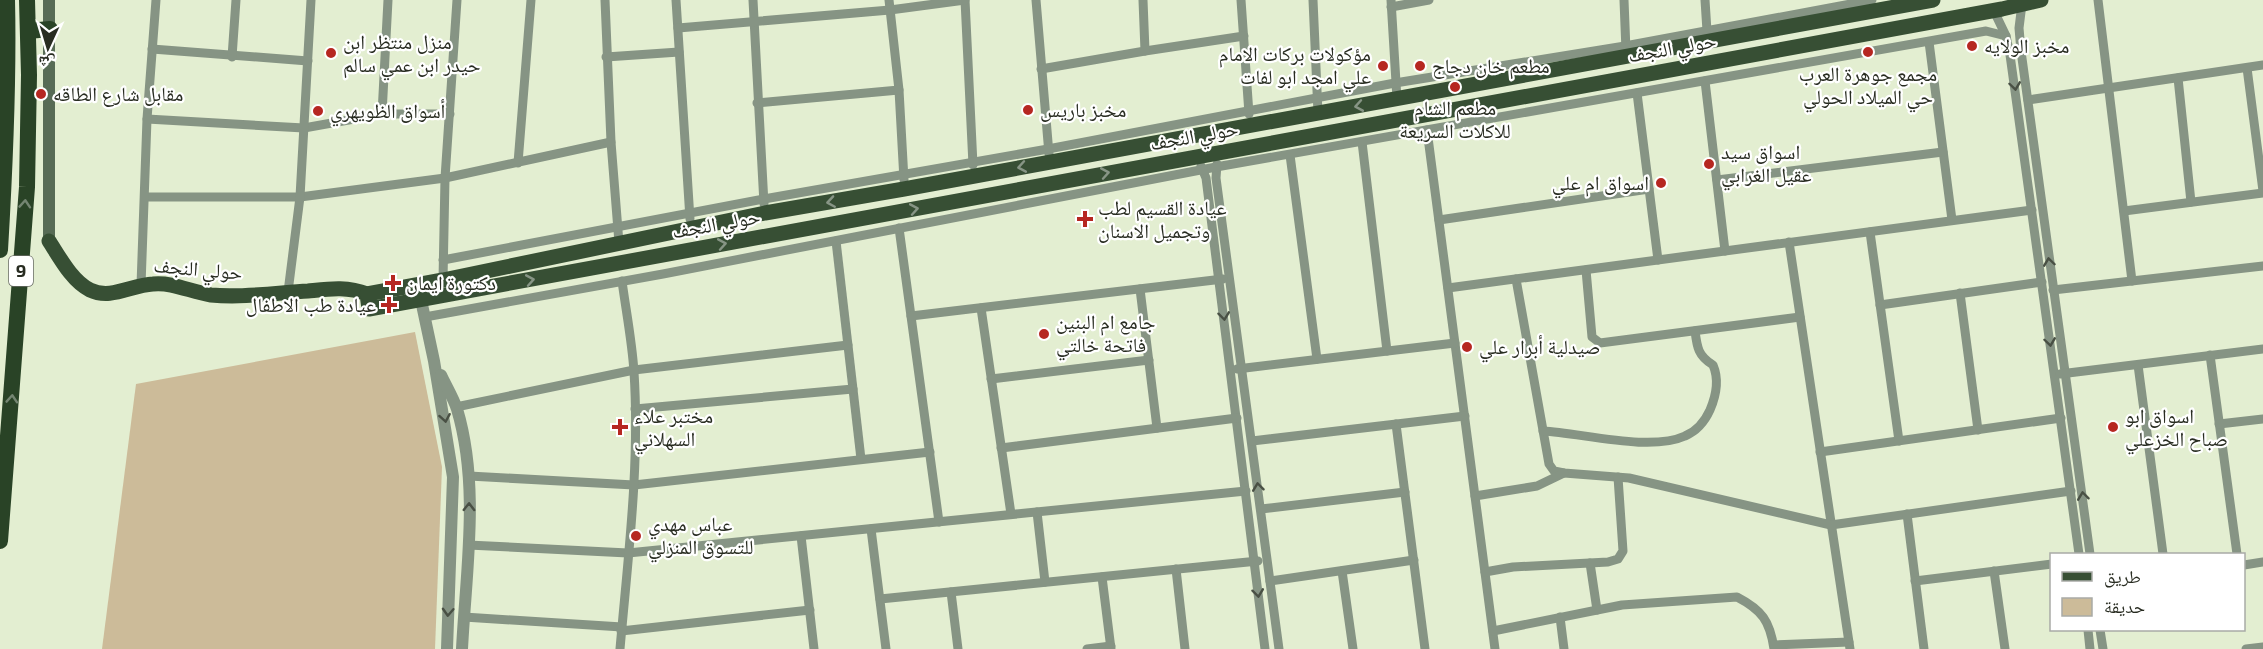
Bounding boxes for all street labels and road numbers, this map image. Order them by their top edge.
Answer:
street label: حولي النجف [1626,27,1719,72]
street label: حولي النجف [1148,115,1241,160]
street label: حولي النجف [670,203,763,248]
street label: حولي النجف [152,252,244,289]
road number: 9 [9,256,33,286]

